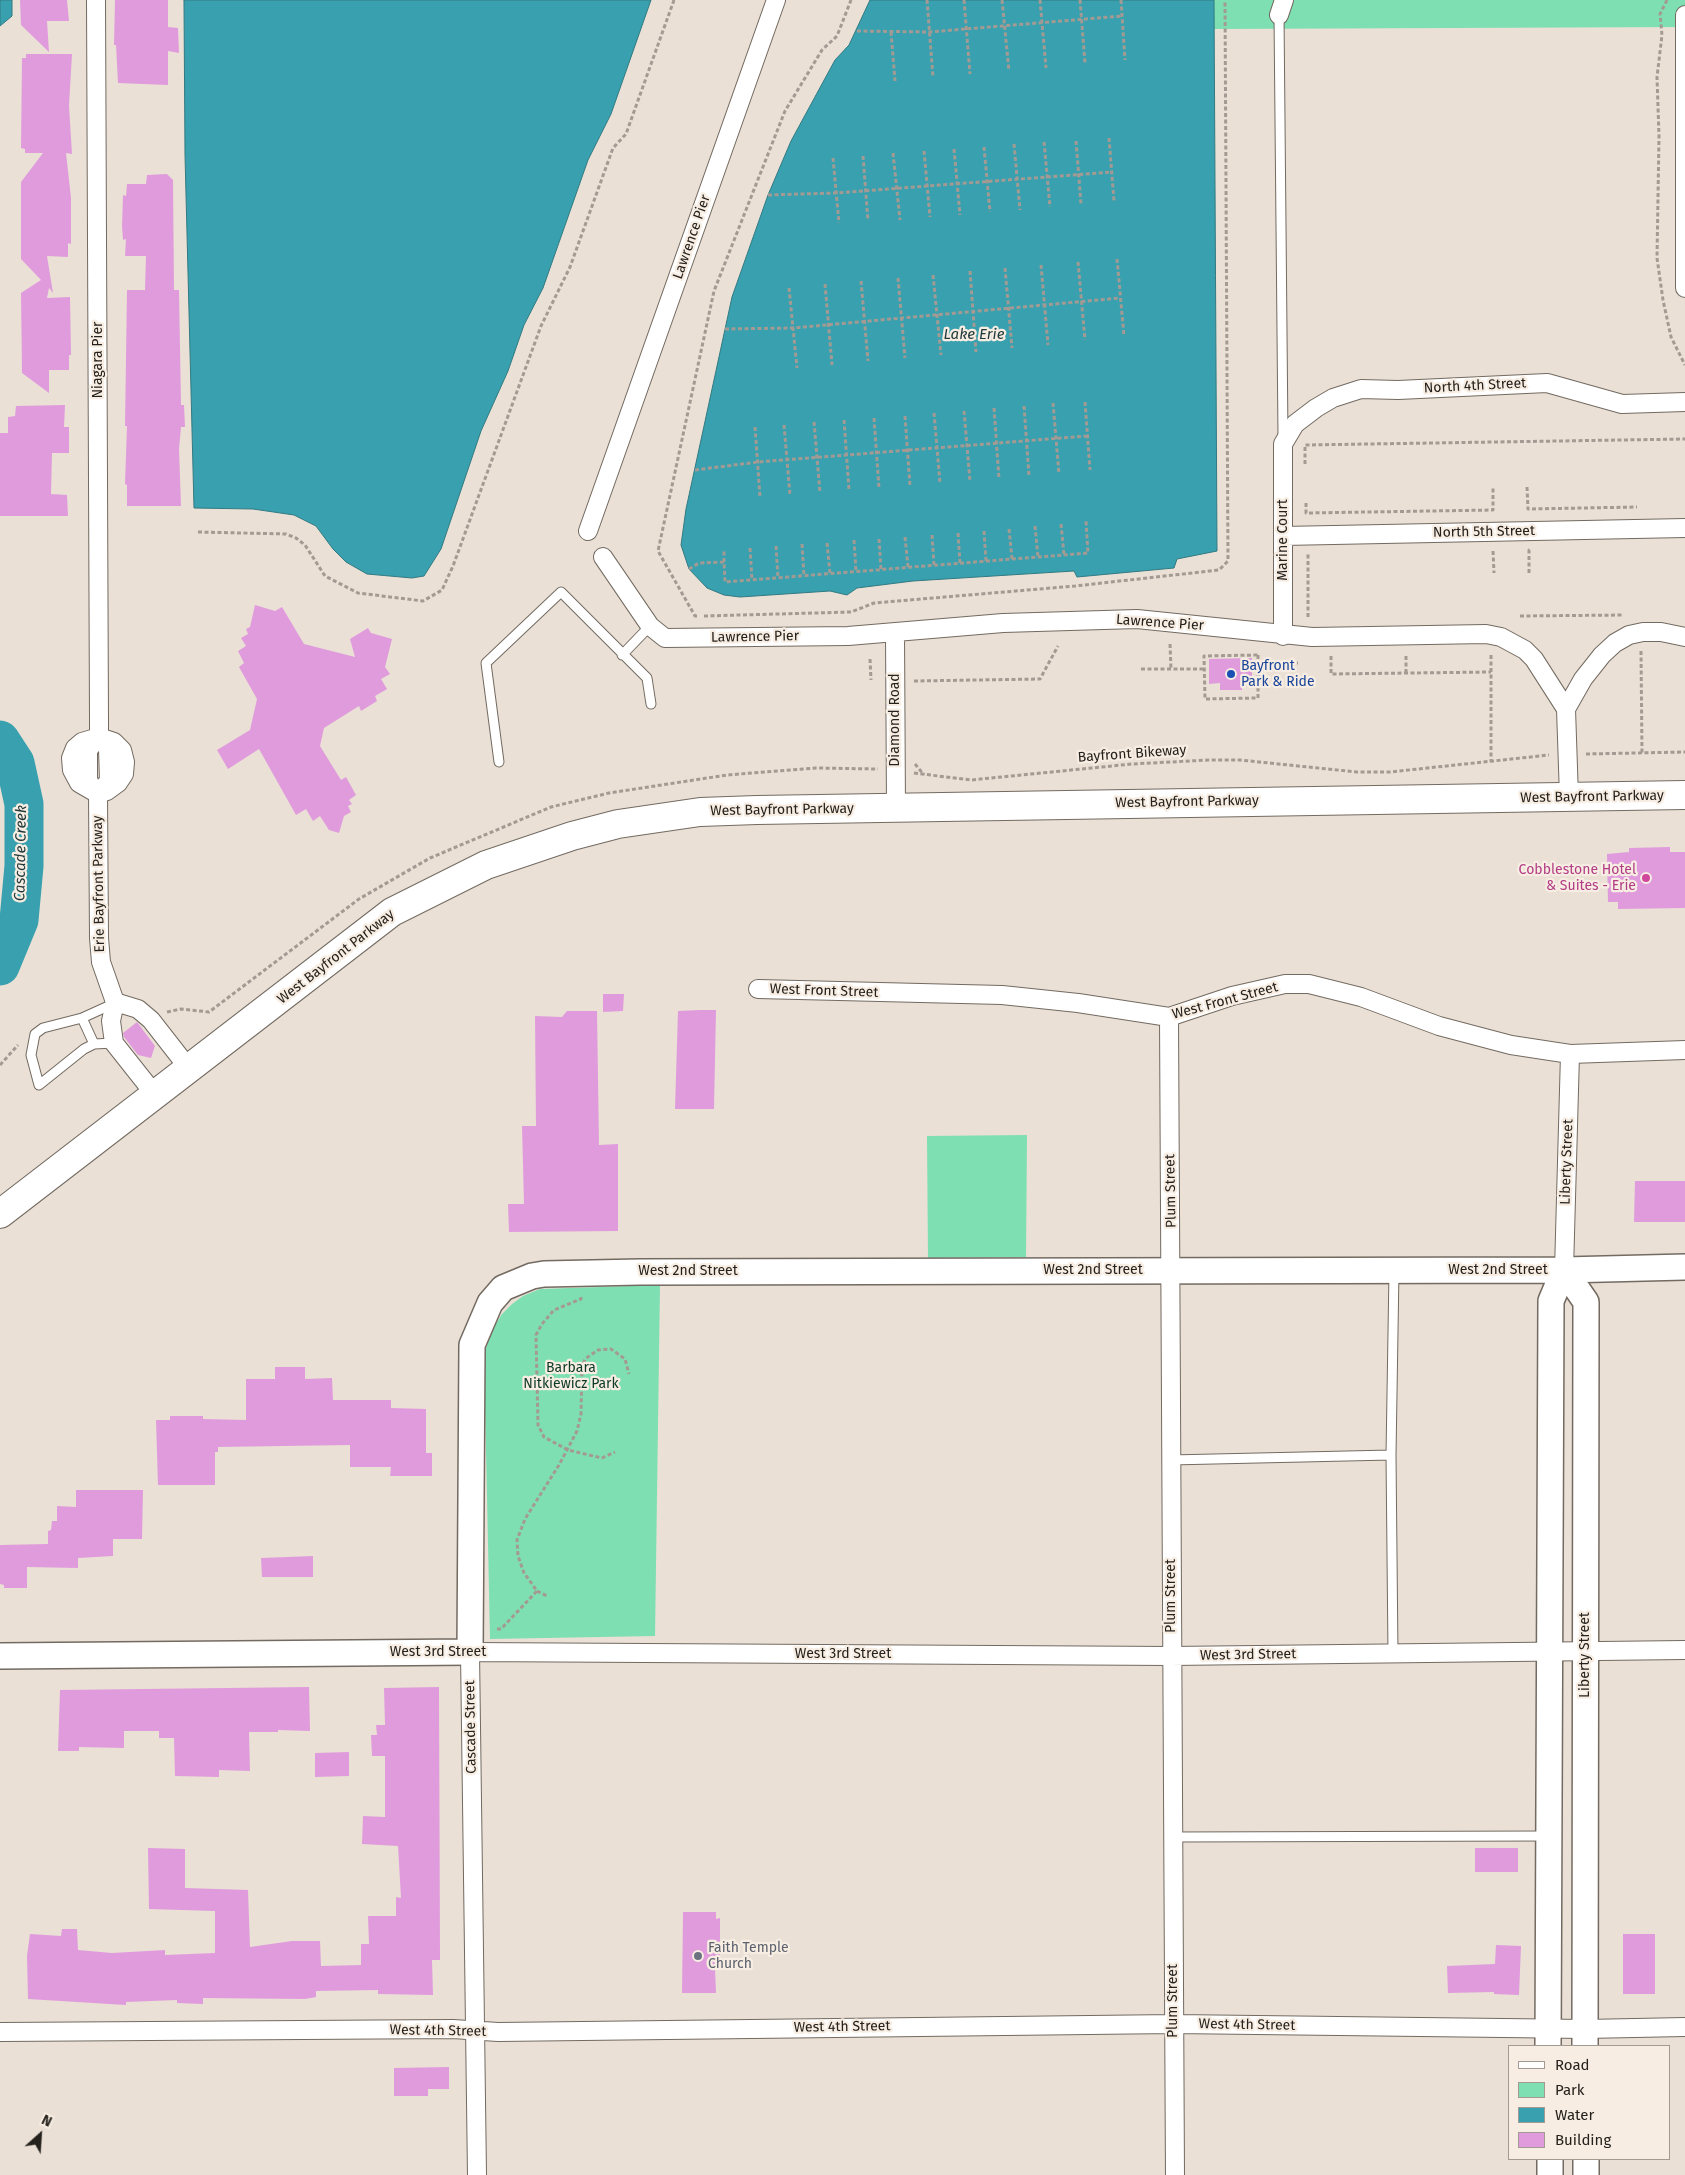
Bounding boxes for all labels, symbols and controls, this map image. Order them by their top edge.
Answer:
street label: Lawrence Pier [670,193,714,281]
street label: Niagara Pier [90,322,106,398]
water label: Lake Erie [944,326,1004,344]
street label: North 4th Street [1423,375,1527,397]
street label: Marine Court [1275,499,1291,581]
street label: North 5th Street [1433,523,1535,541]
street label: Lawrence Pier [1115,612,1205,634]
street label: Lawrence Pier [711,628,799,646]
place label: Bayfront Park & Ride [1241,658,1315,690]
marker: Bayfront Park & Ride [1225,668,1237,680]
street label: Diamond Road [887,673,903,767]
street label: Bayfront Bikeway [1077,742,1187,766]
street label: West Bayfront Parkway [1520,787,1664,807]
street label: West Bayfront Parkway [1115,792,1259,812]
street label: West Bayfront Parkway [710,800,854,820]
water label: Cascade Creek [11,805,31,901]
street label: Erie Bayfront Parkway [89,815,109,953]
place label: Cobblestone Hotel & Suites - Erie [1519,862,1636,894]
marker: Cobblestone Hotel & Suites - Erie [1640,872,1652,884]
street label: West Bayfront Parkway [274,906,398,1008]
street label: West Front Street [1170,979,1280,1023]
street label: West Front Street [769,981,879,1001]
street label: Liberty Street [1557,1119,1577,1205]
street label: Plum Street [1162,1154,1180,1228]
street label: West 2nd Street [1043,1262,1143,1278]
street label: West 2nd Street [1448,1262,1548,1278]
street label: West 2nd Street [638,1263,738,1279]
park label: Barbara Nitkiewicz Park [523,1360,619,1392]
street label: Plum Street [1163,1559,1179,1633]
street label: Liberty Street [1577,1612,1593,1698]
street label: West 3rd Street [390,1644,486,1660]
street label: West 3rd Street [795,1646,891,1662]
street label: West 3rd Street [1200,1646,1296,1664]
street label: Cascade Street [462,1680,480,1774]
place label: Faith Temple Church [708,1940,789,1972]
marker: Faith Temple Church [692,1950,704,1962]
street label: Plum Street [1165,1964,1181,2038]
street label: West 4th Street [1198,2016,1296,2034]
street label: West 4th Street [793,2018,891,2036]
street label: West 4th Street [389,2022,487,2040]
legend [1508,2045,1670,2160]
text: Road [1555,2056,1590,2074]
text: Park [1555,2081,1585,2099]
text: Water [1555,2106,1594,2124]
north arrow [15,2110,65,2160]
text: N [39,2111,55,2131]
text: Building [1555,2131,1611,2149]

